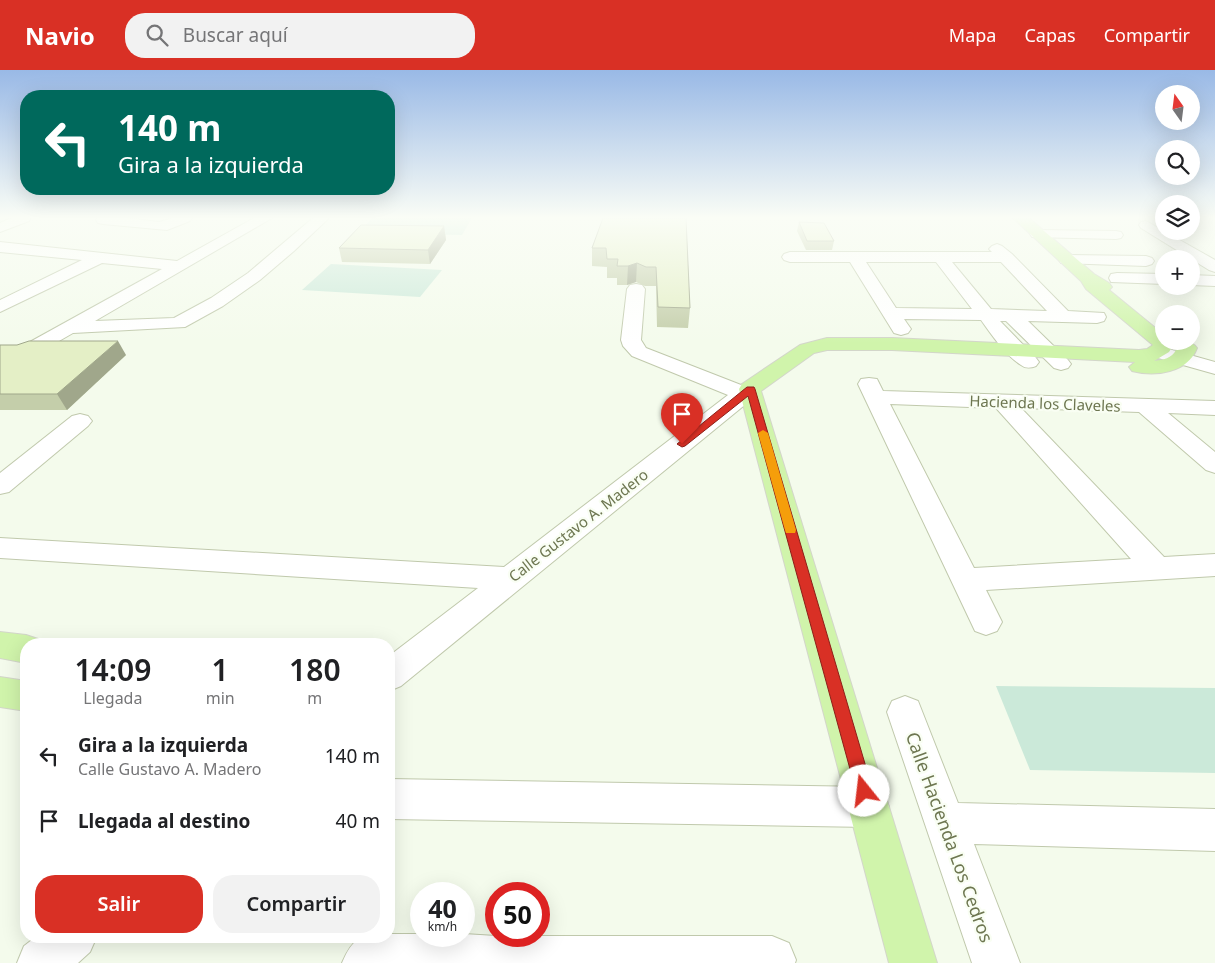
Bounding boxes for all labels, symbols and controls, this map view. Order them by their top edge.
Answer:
search box [125,13,475,58]
text: Navio [25,19,95,52]
icon: search [143,21,171,49]
text: Buscar aquí [183,22,288,48]
text: Mapa [949,23,996,47]
text: Capas [1024,23,1076,47]
text: Compartir [1104,23,1190,47]
north arrow [1155,85,1200,130]
map controls [1155,85,1200,350]
text: 140 m [118,104,221,151]
icon: left [35,110,100,175]
button: search [1155,140,1200,185]
text: Gira a la izquierda [118,149,304,179]
button: layers [1155,195,1200,240]
button: + [1155,250,1200,295]
button: − [1155,305,1200,350]
street label: Hacienda los Claveles [969,390,1121,416]
pin [661,393,703,444]
icon: arrive [668,400,696,428]
street label: Calle Gustavo A. Madero [504,464,652,586]
text: 14:09 [74,649,151,690]
text: 1 [212,649,229,690]
text: 180 [289,649,341,690]
text: Llegada [83,687,142,709]
text: min [206,687,235,709]
text: m [307,687,322,709]
street label: Calle Hacienda Los Cedros [901,728,999,946]
text: Gira a la izquierda [78,732,248,758]
icon: left [35,742,63,770]
text: 140 m [325,743,380,769]
text: Calle Gustavo A. Madero [78,758,261,780]
position arrow [837,764,889,816]
icon: arrive [35,807,63,835]
text: Llegada al destino [78,808,250,834]
text: 40 m [336,808,380,834]
button: Salir [35,875,203,933]
button: Compartir [213,875,380,933]
speed limit sign: 50 [485,882,550,947]
text: 40 [428,891,457,925]
text: km/h [428,918,457,935]

